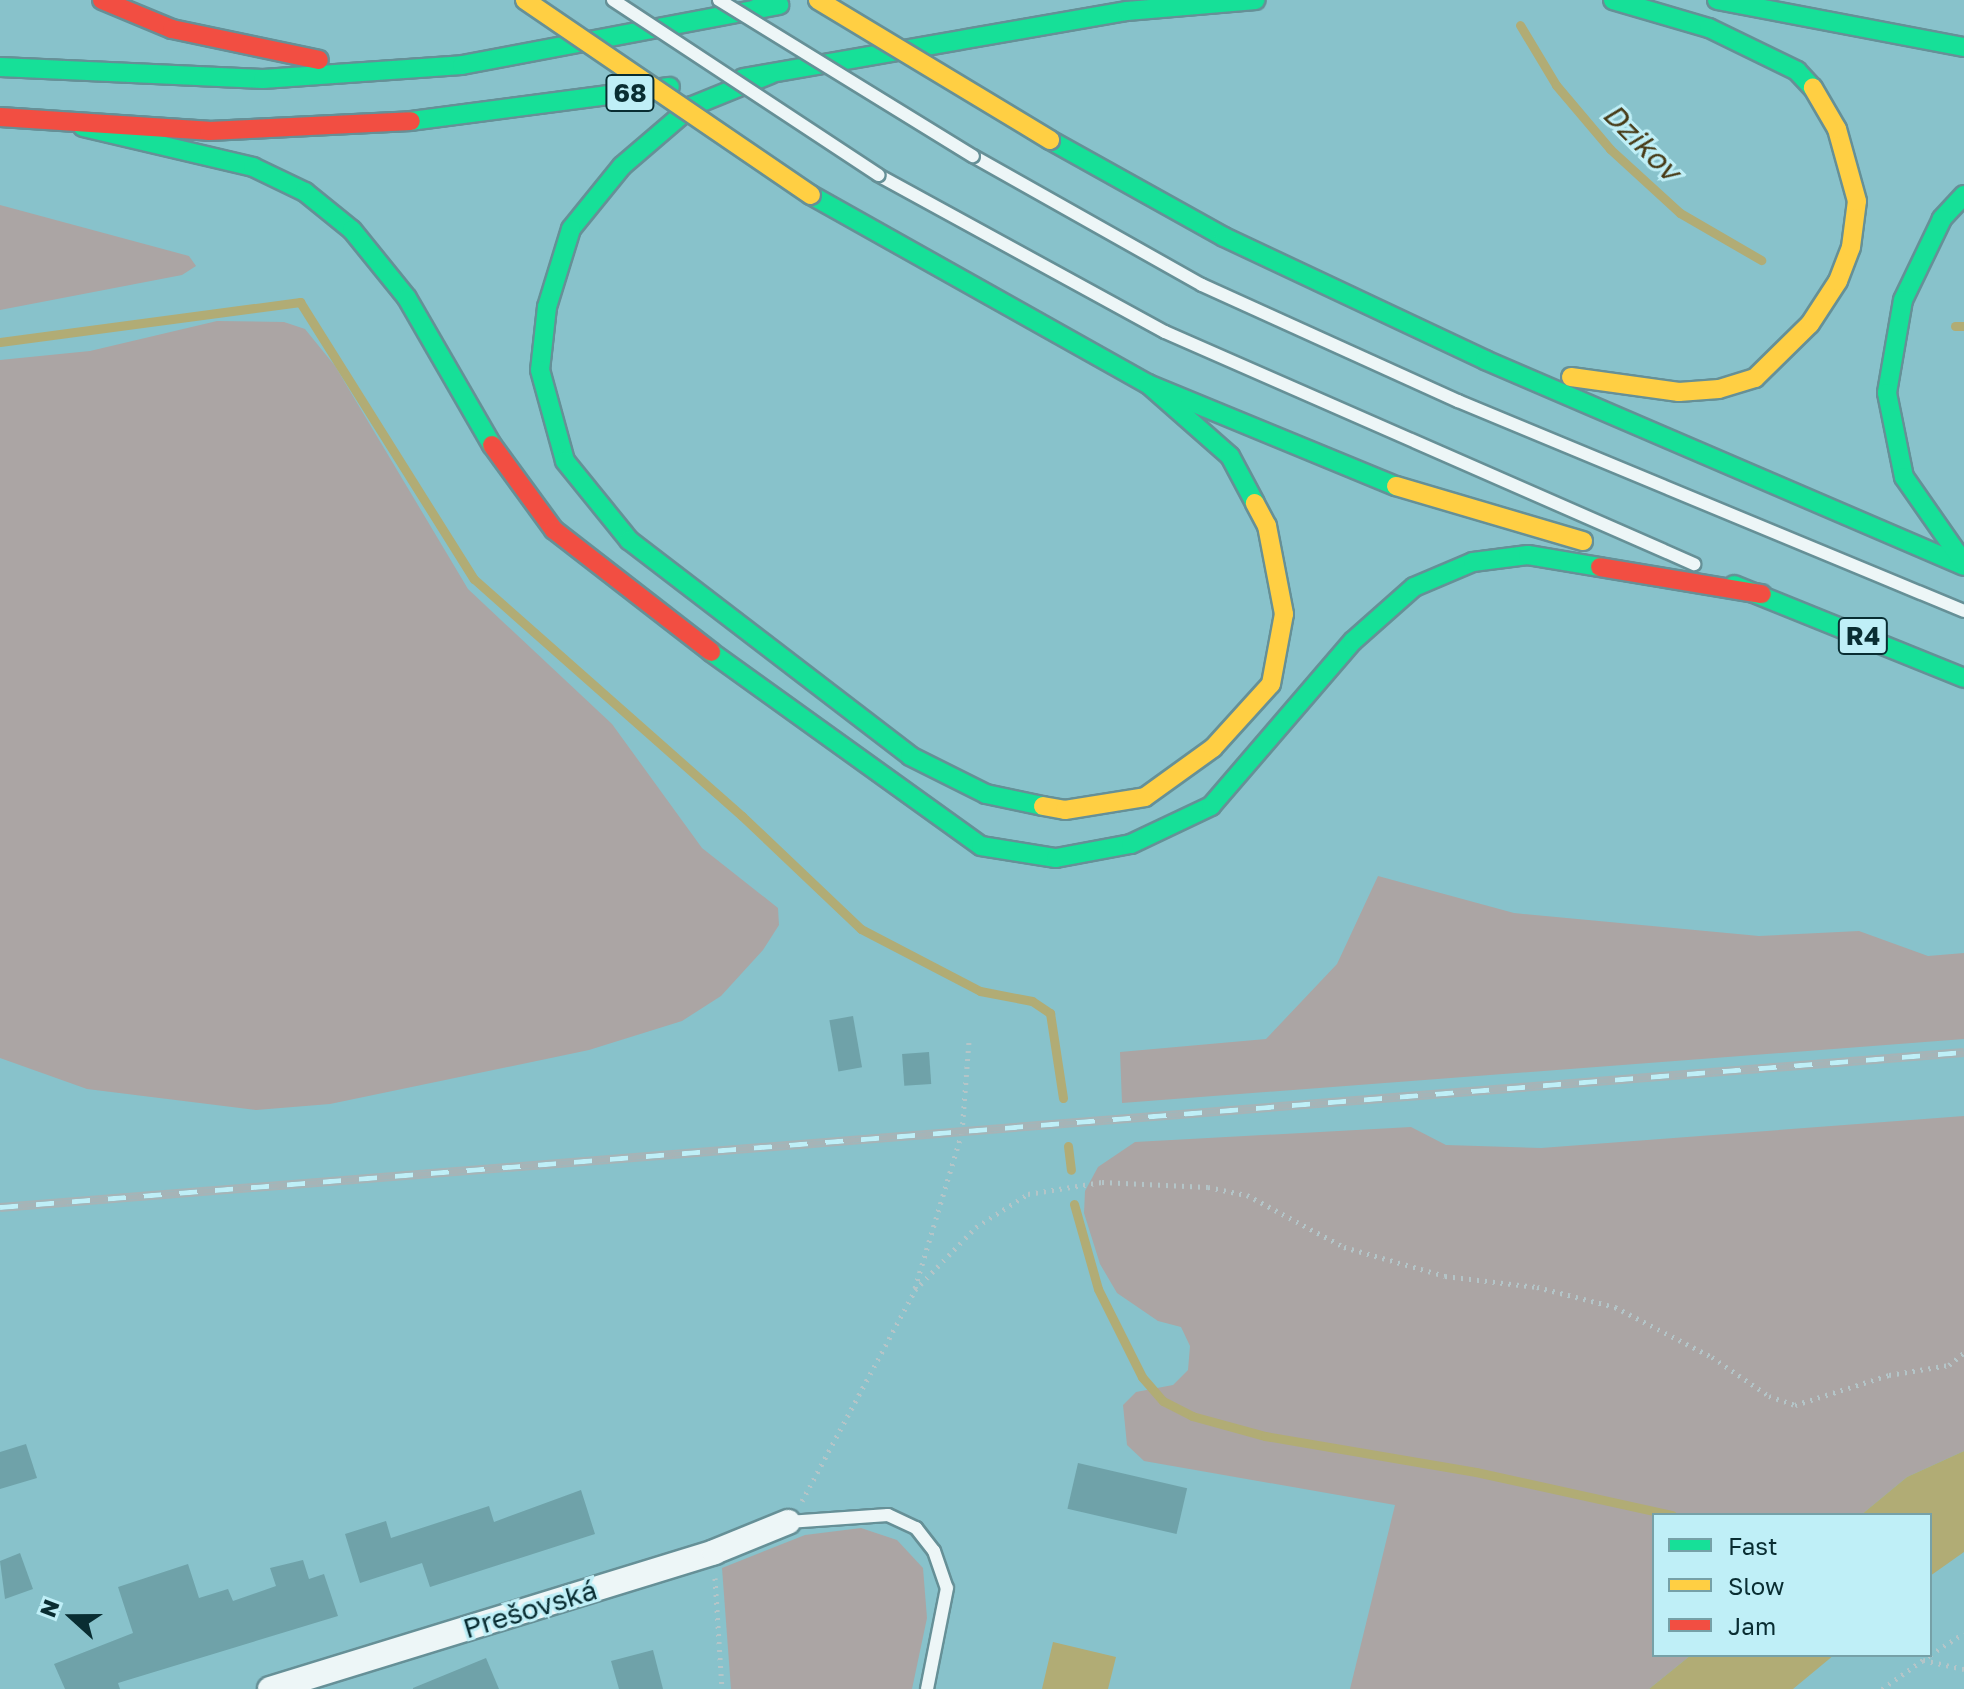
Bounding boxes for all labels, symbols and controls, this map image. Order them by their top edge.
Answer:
road number: 68 [604,71,656,115]
water label: Dzikov [1596,96,1688,188]
road number: R4 [1837,614,1889,658]
legend [1652,1513,1932,1657]
text: Fast [1728,1531,1778,1560]
text: Slow [1728,1571,1784,1600]
street label: Prešovská [459,1573,601,1645]
north arrow [32,1577,112,1657]
text: N [34,1596,65,1621]
text: Jam [1728,1611,1776,1640]

